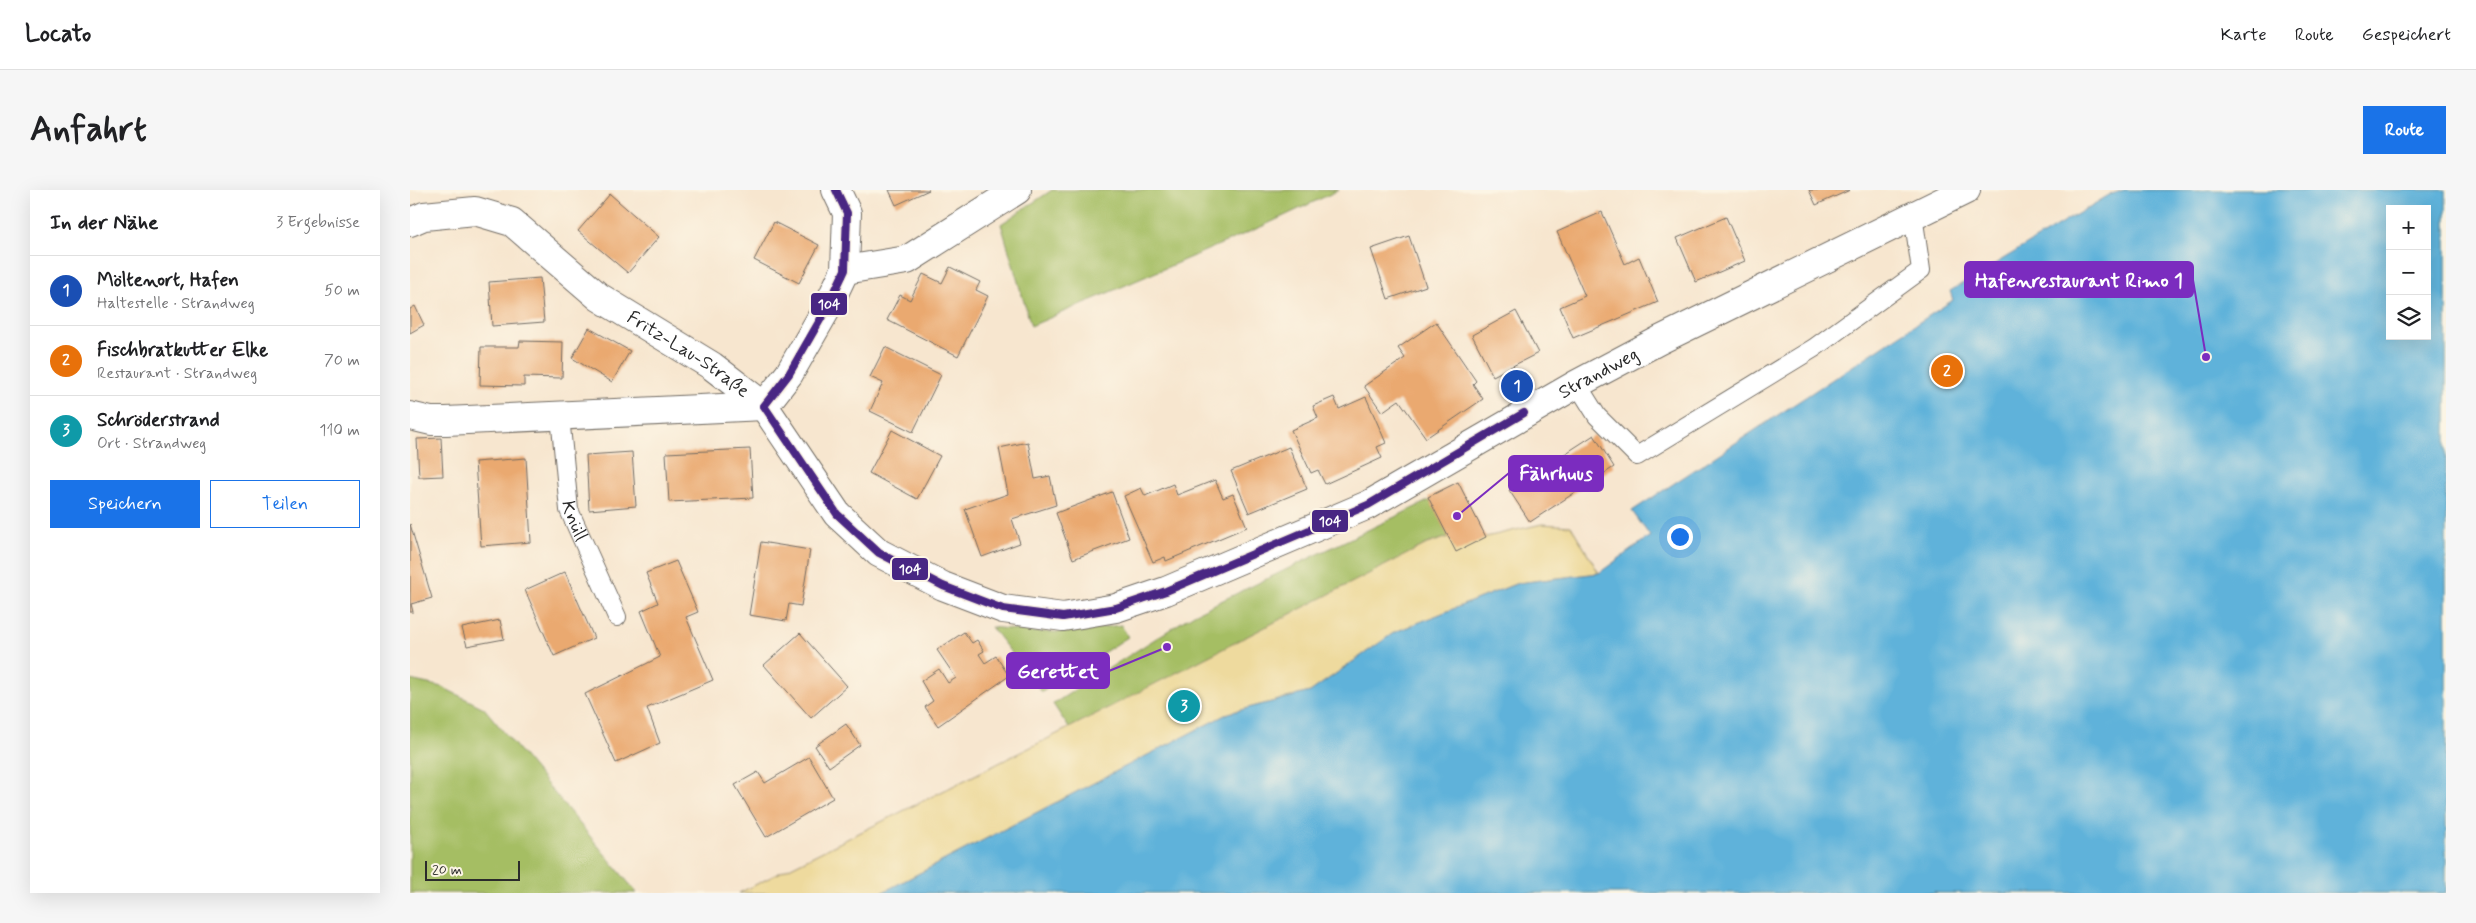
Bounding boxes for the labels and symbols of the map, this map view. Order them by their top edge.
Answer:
callout: Hafenrestaurant Rimo 1 [1965,262,2193,297]
text: Hafenrestaurant Rimo 1 [1975,268,2183,295]
line badge: 104 [810,292,848,316]
text: 104 [818,296,841,314]
street label: Fritz-Lau-Straße [622,305,755,403]
street label: Strandweg [1554,341,1643,405]
pin: 2 [1931,352,1963,390]
pin: 1 [1501,367,1533,405]
callout: Fährhuus [1509,456,1603,491]
text: Fährhuus [1519,461,1593,488]
street label: Knüll [556,499,594,545]
line badge: 104 [1311,509,1349,533]
text: 104 [1319,513,1342,531]
your location [1667,524,1693,550]
line badge: 104 [891,557,929,581]
text: 104 [899,561,922,579]
callout: Gerettet [1007,653,1109,688]
text: Gerettet [1017,659,1100,686]
pin: 3 [1168,687,1200,725]
scale bar [425,858,520,881]

